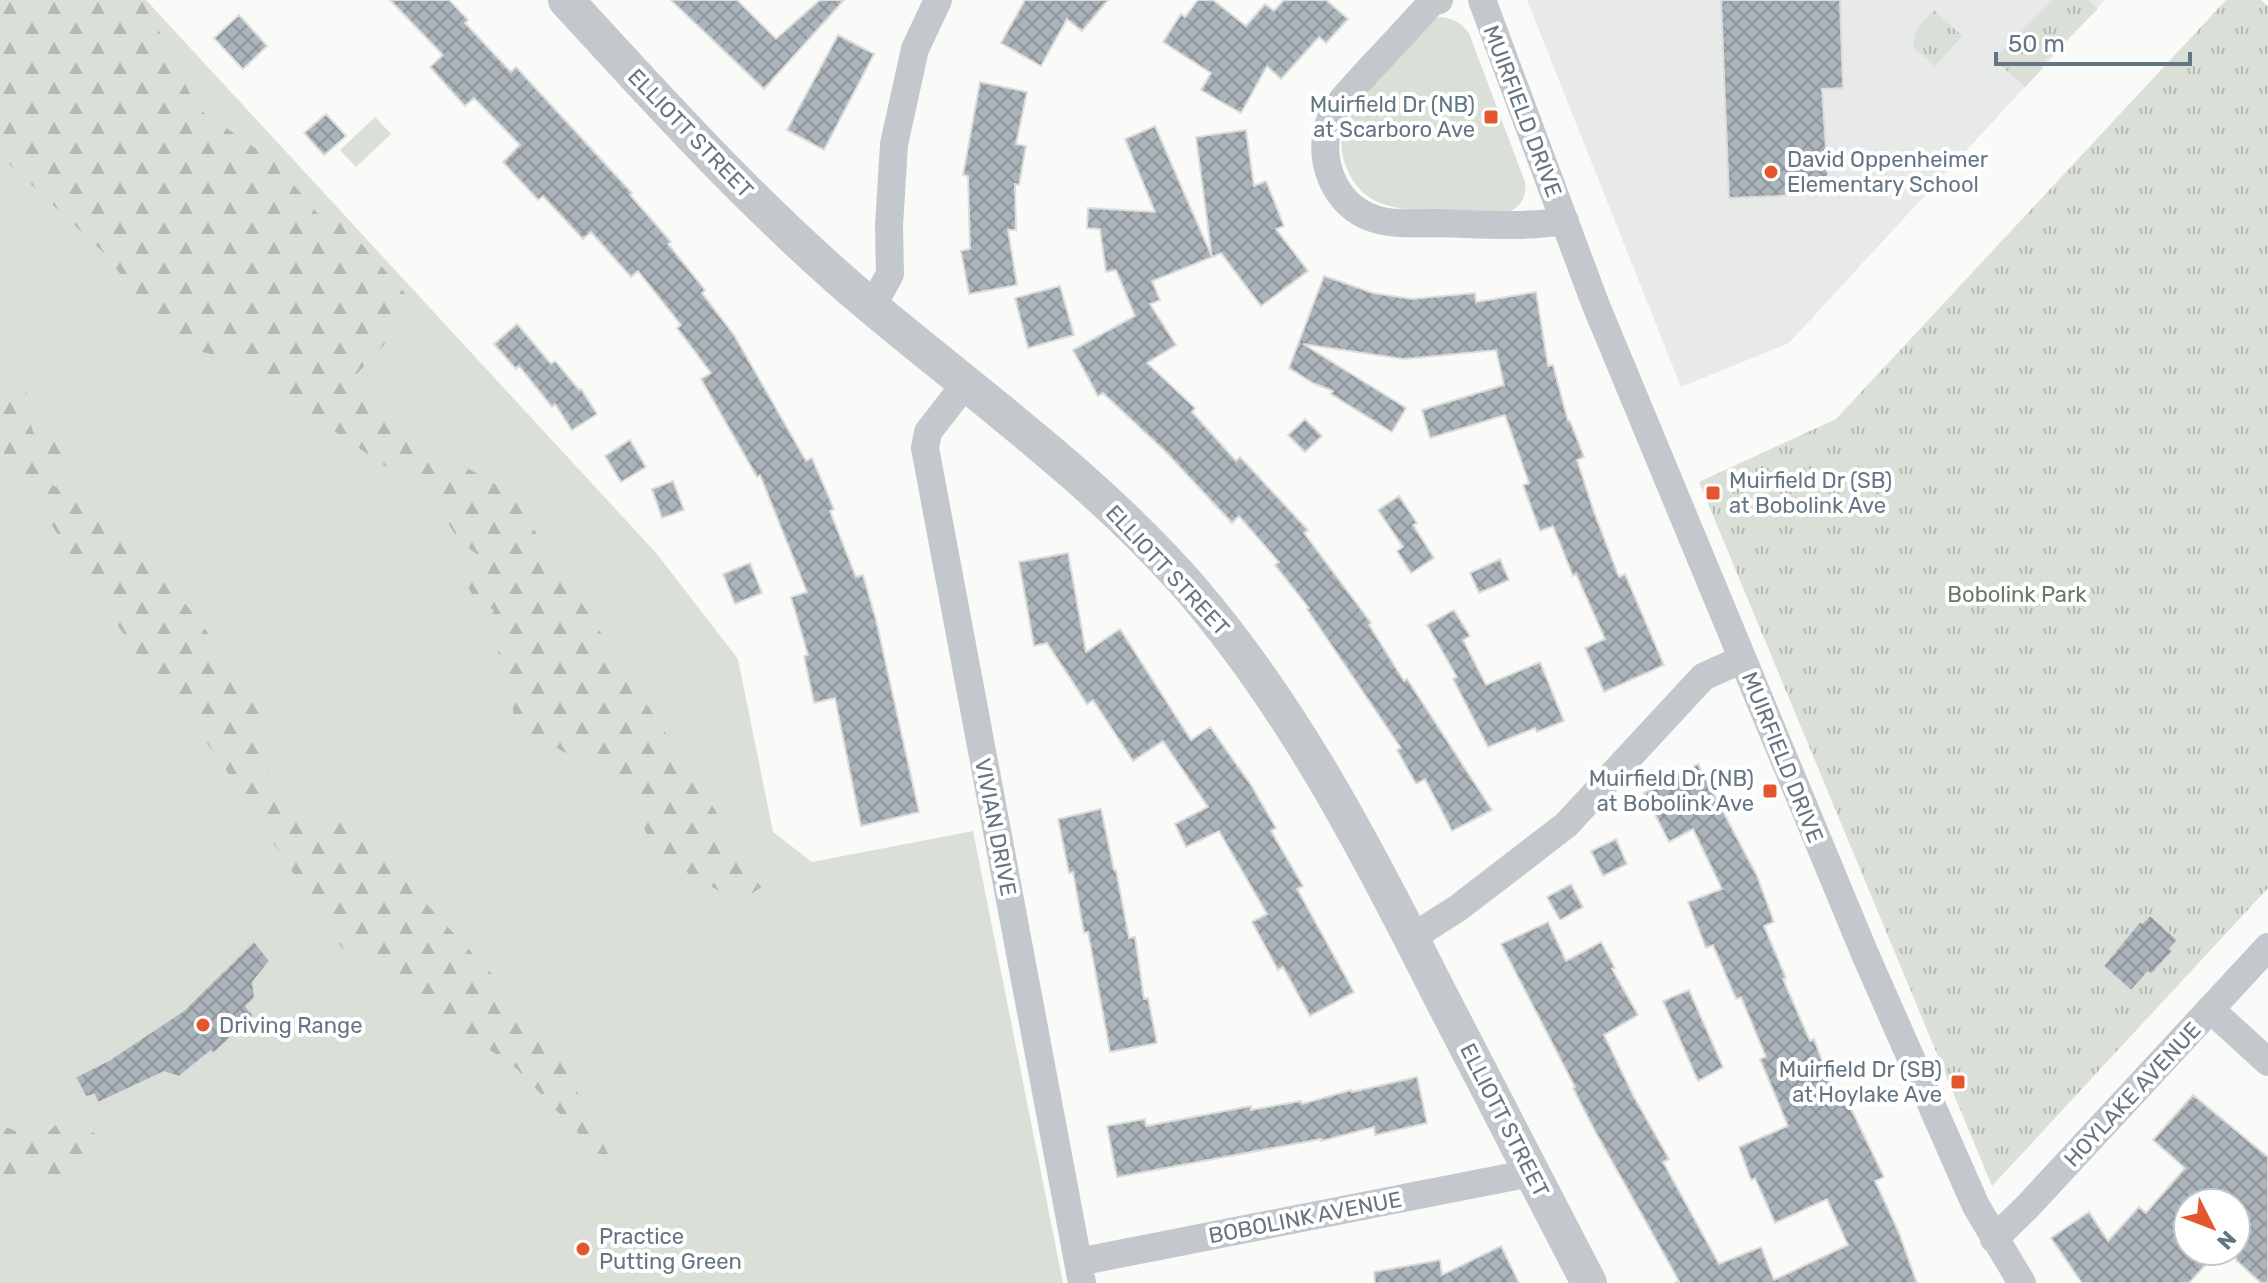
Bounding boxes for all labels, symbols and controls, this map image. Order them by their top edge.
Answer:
scale bar [1996,16,2190,66]
street label: MUIRFIELD DRIVE [1477,22,1568,201]
text: 50 m [2008,30,2065,58]
street label: ELLIOTT STREET [622,63,759,204]
place label: Muirfield Dr (NB) at Scarboro Ave [1310,91,1475,143]
marker: Muirfield Dr (NB) at Scarboro Ave [1482,108,1500,126]
place label: David Oppenheimer Elementary School [1787,146,1989,198]
marker: David Oppenheimer Elementary School [1762,163,1780,181]
place label: Muirfield Dr (SB) at Bobolink Ave [1729,467,1892,519]
marker: Muirfield Dr (SB) at Bobolink Ave [1704,484,1722,502]
street label: ELLIOTT STREET [1100,499,1235,642]
park label: Bobolink Park [1947,581,2087,608]
street label: MUIRFIELD DRIVE [1736,668,1829,847]
street label: VIVIAN DRIVE [969,756,1022,898]
place label: Muirfield Dr (NB) at Bobolink Ave [1589,765,1754,817]
marker: Muirfield Dr (NB) at Bobolink Ave [1761,782,1779,800]
place label: Driving Range [219,1012,363,1039]
marker: Driving Range [194,1016,212,1034]
street label: HOYLAKE AVENUE [2058,1016,2206,1172]
street label: ELLIOTT STREET [1454,1039,1555,1202]
place label: Muirfield Dr (SB) at Hoylake Ave [1779,1056,1942,1108]
marker: Muirfield Dr (SB) at Hoylake Ave [1949,1073,1967,1091]
street label: BOBOLINK AVENUE [1206,1186,1404,1249]
north arrow [2172,1187,2252,1267]
place label: Practice Putting Green [599,1223,742,1275]
text: N [2211,1225,2242,1255]
marker: Practice Putting Green [574,1240,592,1258]

